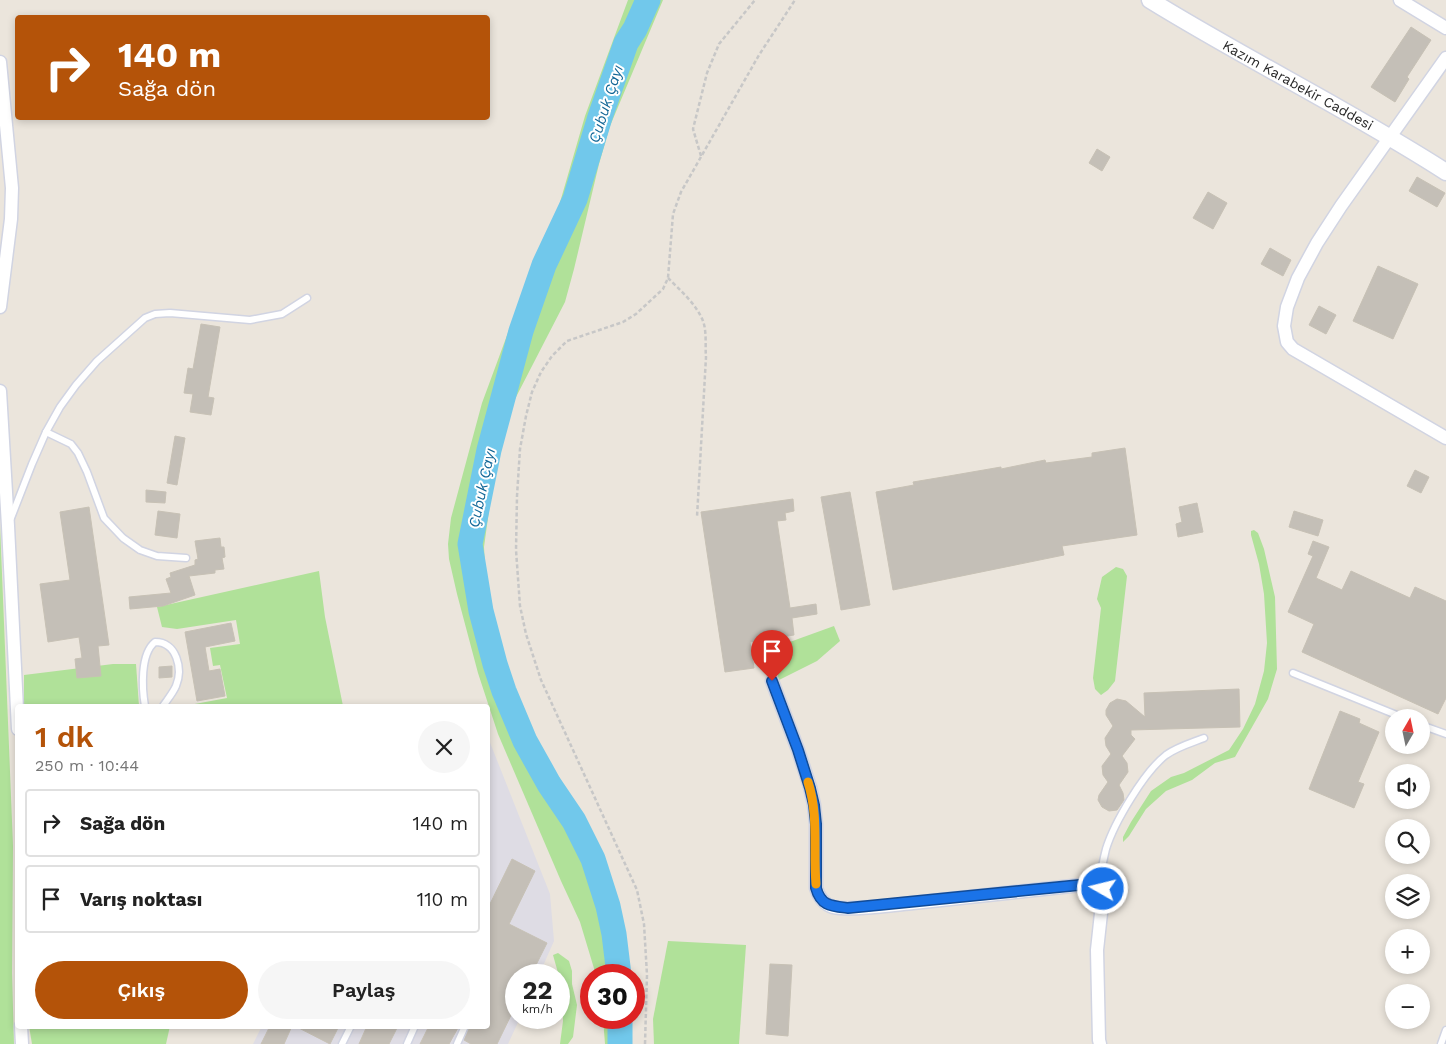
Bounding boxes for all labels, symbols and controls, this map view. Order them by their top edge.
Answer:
text: 140 m [118,34,221,76]
icon: right [35,35,100,100]
street label: Kazım Karabekir Caddesi [1220,37,1376,133]
water label: Çubuk Çayı [585,63,627,145]
text: Sağa dön [118,76,216,101]
water label: Çubuk Çayı [465,446,499,529]
pin [751,630,793,681]
icon: arrive [758,637,786,665]
north arrow [1385,709,1430,754]
map controls [1385,709,1430,1029]
text: 1 dk [35,719,94,754]
button: close [418,721,470,773]
text: 250 m · 10:44 [35,756,139,775]
button: sound [1385,764,1430,809]
icon: right [37,809,65,837]
text: Sağa dön [80,812,165,835]
text: 140 m [413,812,468,835]
button: search [1385,819,1430,864]
position arrow [1076,862,1128,914]
button: layers [1385,874,1430,919]
icon: arrive [37,885,65,913]
text: Varış noktası [80,888,202,911]
text: 110 m [417,888,468,911]
button: + [1385,929,1430,974]
button: Çıkış [35,961,248,1019]
button: Paylaş [258,961,470,1019]
speed limit sign: 30 [580,964,645,1029]
text: 22 [523,976,552,1005]
button: − [1385,984,1430,1029]
text: km/h [522,1002,553,1016]

